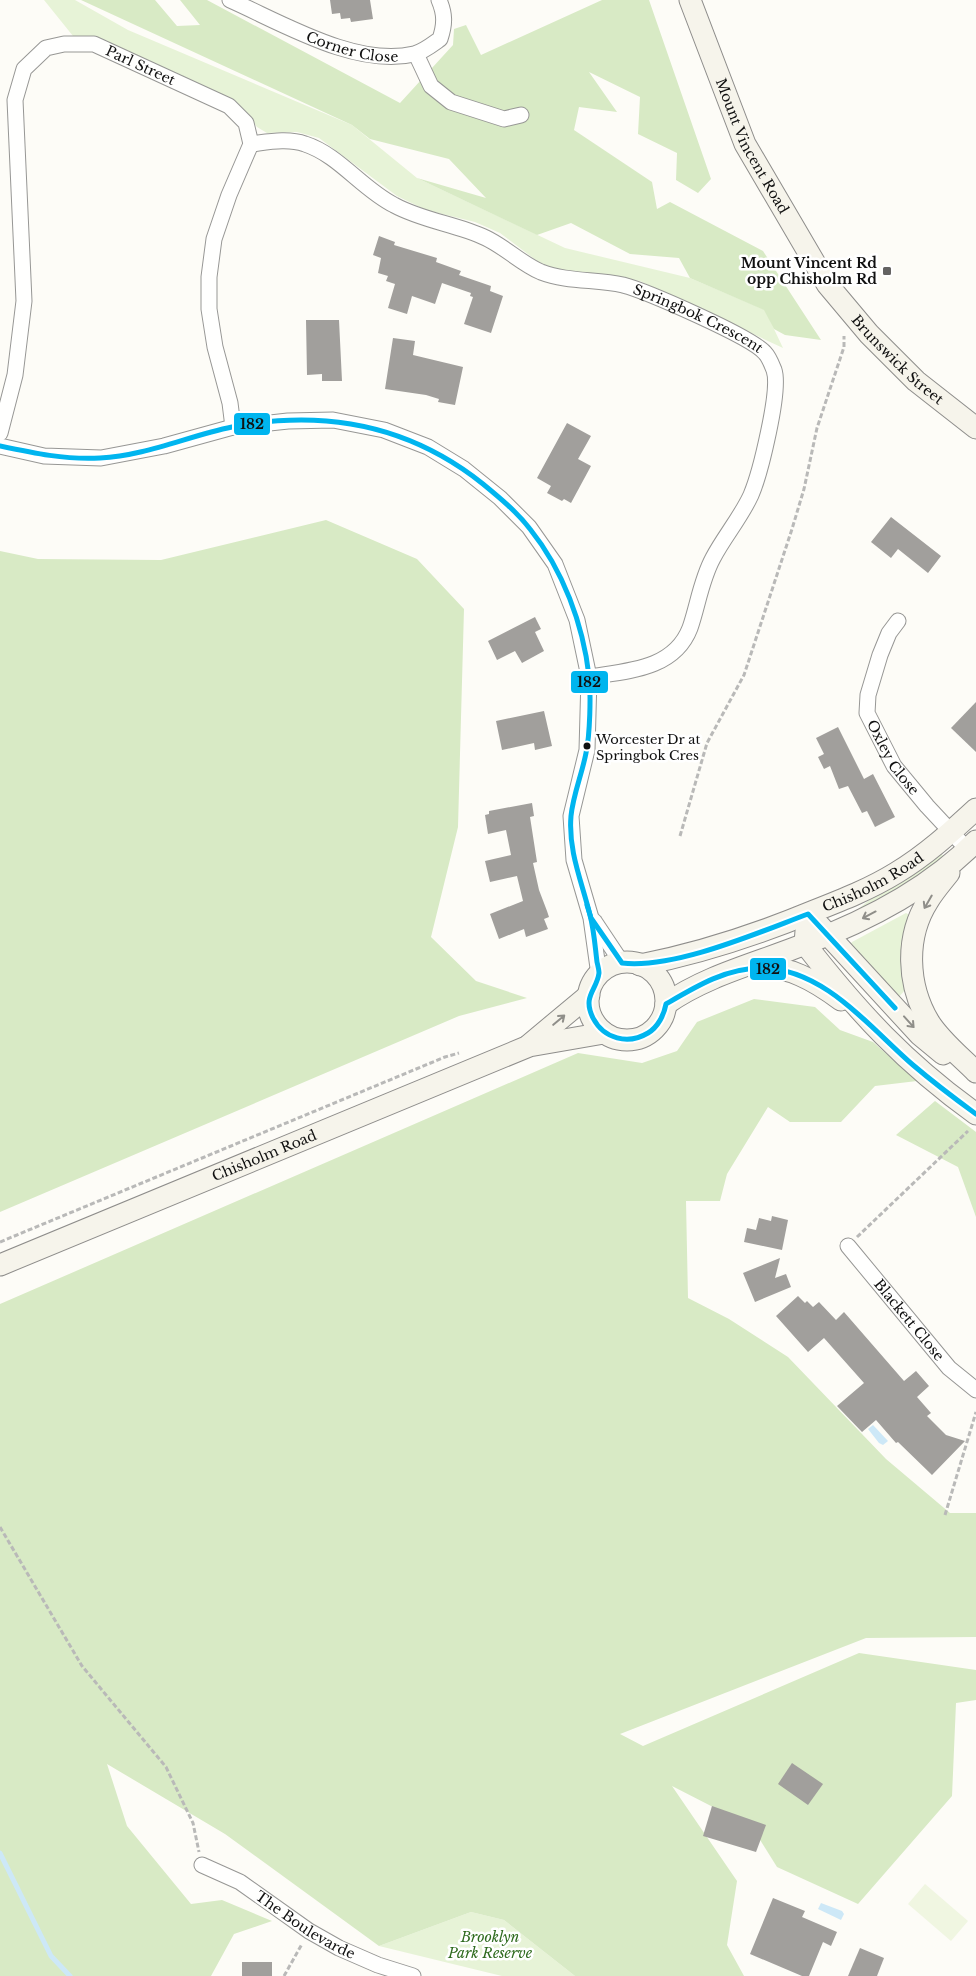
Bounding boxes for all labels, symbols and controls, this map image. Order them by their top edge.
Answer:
street label: Corner Close [304,27,399,66]
street label: Parl Street [103,42,179,89]
street label: Mount Vincent Road [712,76,793,217]
place label: Mount Vincent Rd opp Chisholm Rd [741,254,877,288]
marker: Mount Vincent Rd opp Chisholm Rd [881,265,893,277]
street label: Springbok Crescent [631,280,767,357]
street label: Brunswick Street [848,311,948,409]
line badge: 182 [233,412,271,436]
text: 182 [240,415,264,433]
line badge: 182 [570,670,609,694]
text: 182 [577,673,601,691]
street label: Oxley Close [863,717,923,799]
place label: Worcester Dr at Springbok Cres [595,731,700,764]
marker: Worcester Dr at Springbok Cres [582,741,592,751]
street label: Chisholm Road [820,848,927,916]
one-way arrow [923,895,933,910]
one-way arrow [863,911,877,921]
line badge: 182 [749,957,787,981]
text: 182 [756,960,780,978]
one-way arrow [552,1015,565,1026]
one-way arrow [903,1016,915,1029]
street label: Chisholm Road [209,1126,320,1185]
street label: Blackett Close [870,1275,948,1364]
street label: The Boulevarde [252,1887,358,1963]
park label: Brooklyn Park Reserve [447,1928,533,1962]

